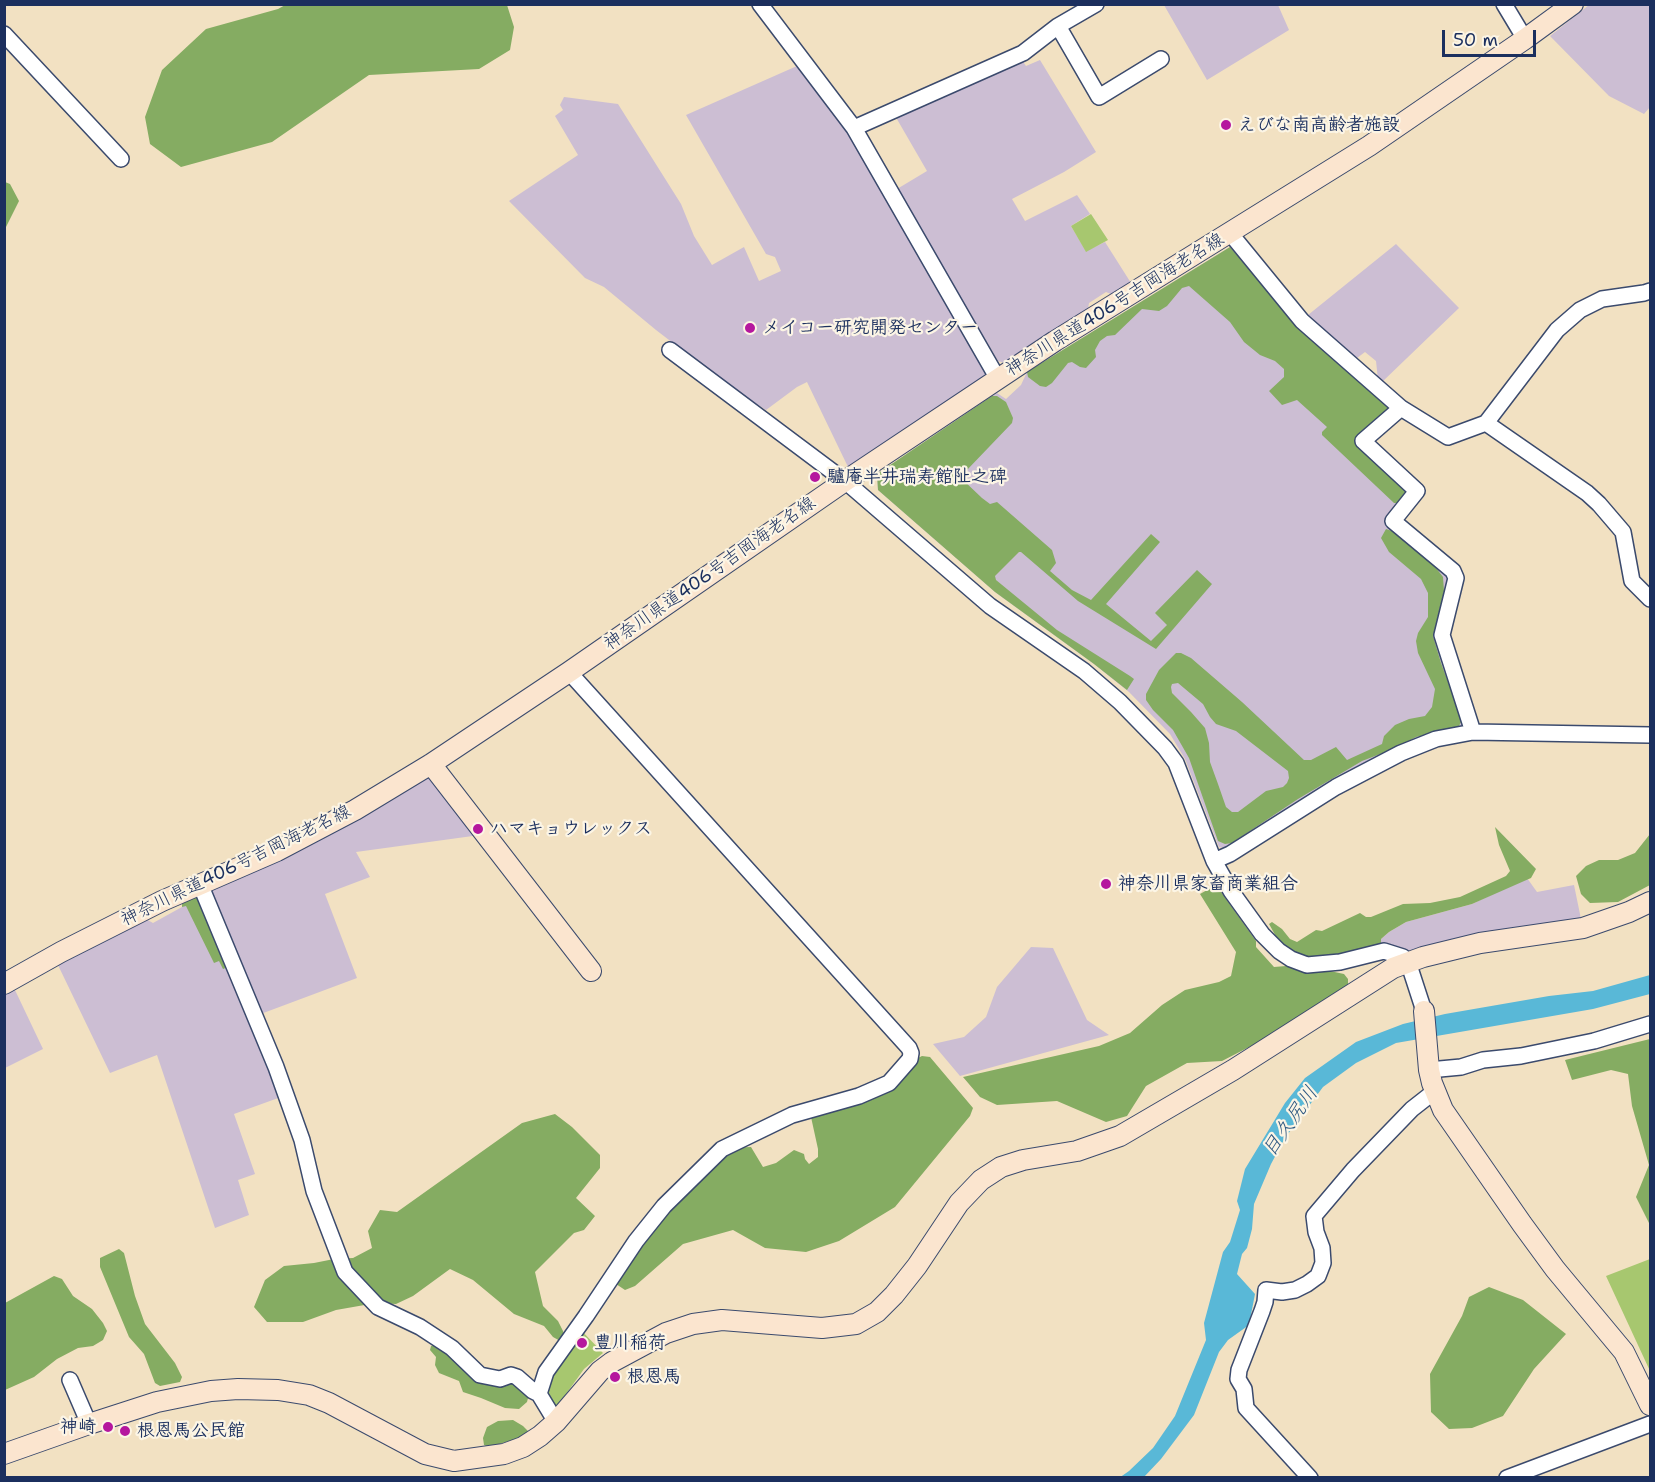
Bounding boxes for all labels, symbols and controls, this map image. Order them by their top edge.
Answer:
scale bar [1445,18,1540,56]
text: 50 m [1453,28,1498,52]
place label: えびな南高齢者施設 [1238,114,1400,136]
marker: えびな南高齢者施設 [1219,118,1233,132]
street label: 神奈川県道406号吉岡海老名線 [1002,229,1228,381]
place label: メイコー研究開発センター [762,317,978,339]
marker: メイコー研究開発センター [743,321,757,335]
place label: 驢庵半井瑞寿館阯之碑 [827,466,1007,488]
marker: 驢庵半井瑞寿館阯之碑 [808,470,822,484]
street label: 神奈川県道406号吉岡海老名線 [600,493,820,655]
street label: 神奈川県道406号吉岡海老名線 [117,801,355,931]
place label: ハマキョウレックス [490,818,652,840]
marker: ハマキョウレックス [471,822,485,836]
place label: 神奈川県家畜商業組合 [1118,873,1298,895]
marker: 神奈川県家畜商業組合 [1099,877,1113,891]
water label: 目久尻川 [1258,1082,1324,1162]
place label: 豊川稲荷 [594,1332,666,1354]
marker: 豊川稲荷 [575,1336,589,1350]
place label: 根恩馬 [627,1366,681,1388]
marker: 根恩馬 [608,1370,622,1384]
place label: 神崎 [60,1416,96,1438]
marker: 神崎 [101,1420,115,1434]
place label: 根恩馬公民館 [137,1420,245,1442]
marker: 根恩馬公民館 [118,1424,132,1438]

